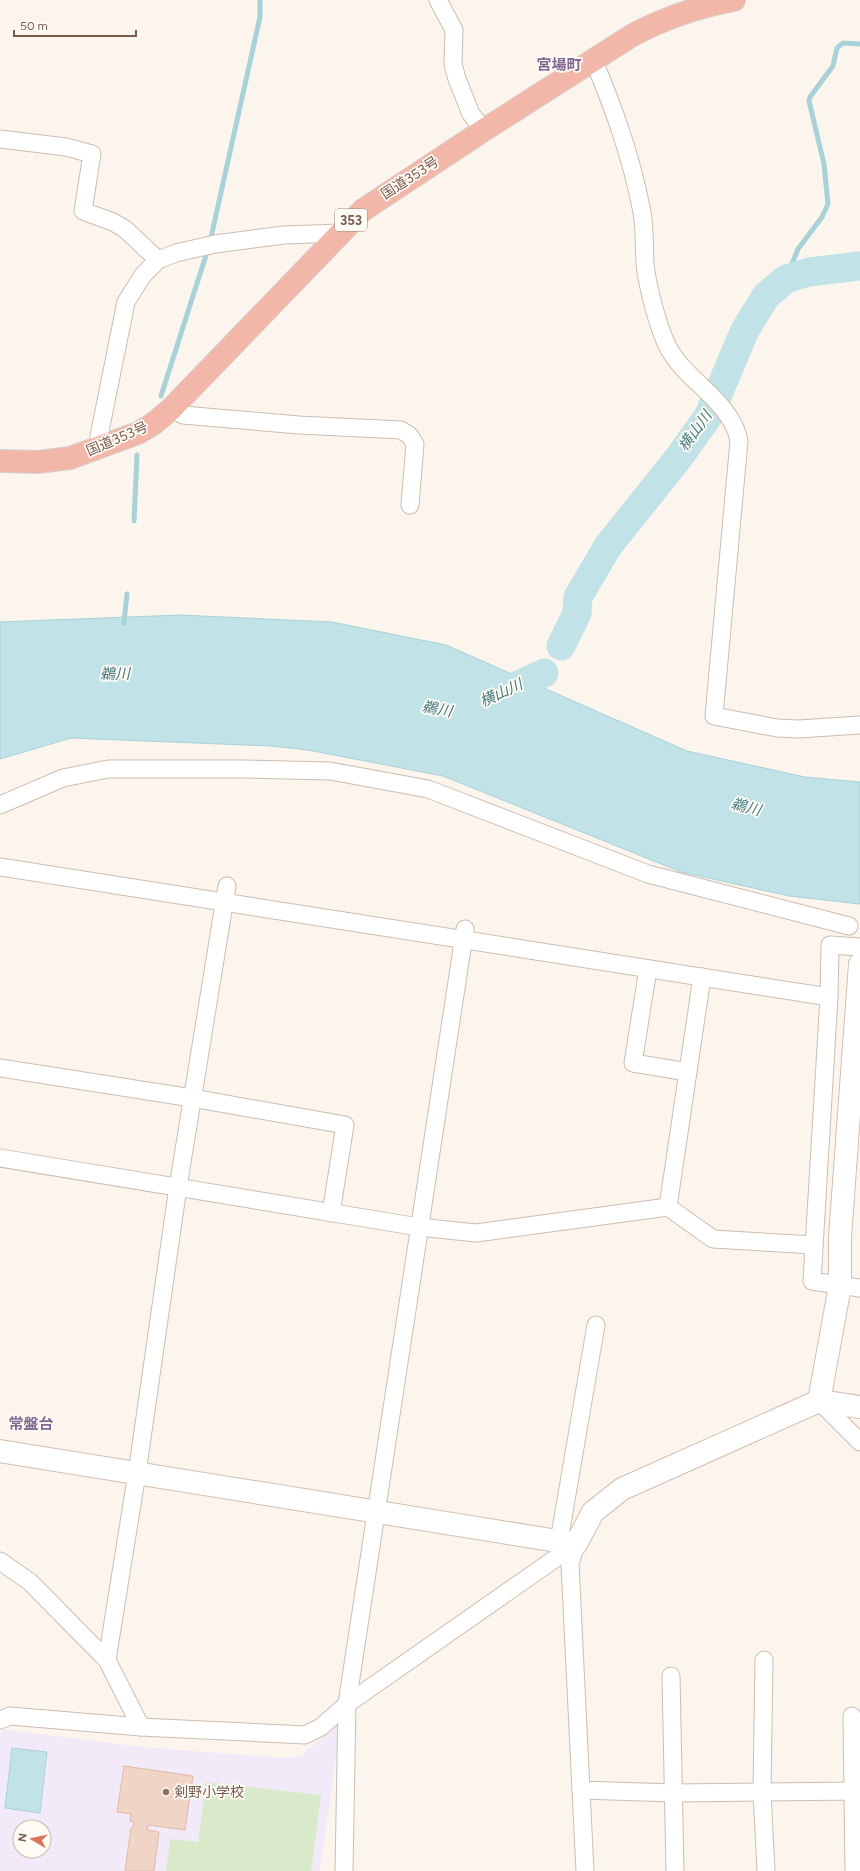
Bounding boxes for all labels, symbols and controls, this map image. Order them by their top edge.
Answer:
scale bar [14,12,136,38]
text: 50 m [20,19,48,33]
district label: 宮場町 [536,56,582,74]
street label: 国道353号 [378,153,442,203]
road number: 353 [335,209,367,231]
water label: 横山川 [674,406,717,454]
street label: 国道353号 [84,418,150,460]
water label: 鵜川 [100,665,132,683]
water label: 横山川 [477,674,527,711]
water label: 鵜川 [421,698,455,721]
water label: 鵜川 [729,794,765,820]
district label: 常盤台 [8,1415,54,1433]
place label: 剣野小学校 [174,1784,244,1801]
marker: 剣野小学校 [161,1787,171,1797]
north arrow [12,1819,52,1859]
text: N [16,1832,30,1843]

